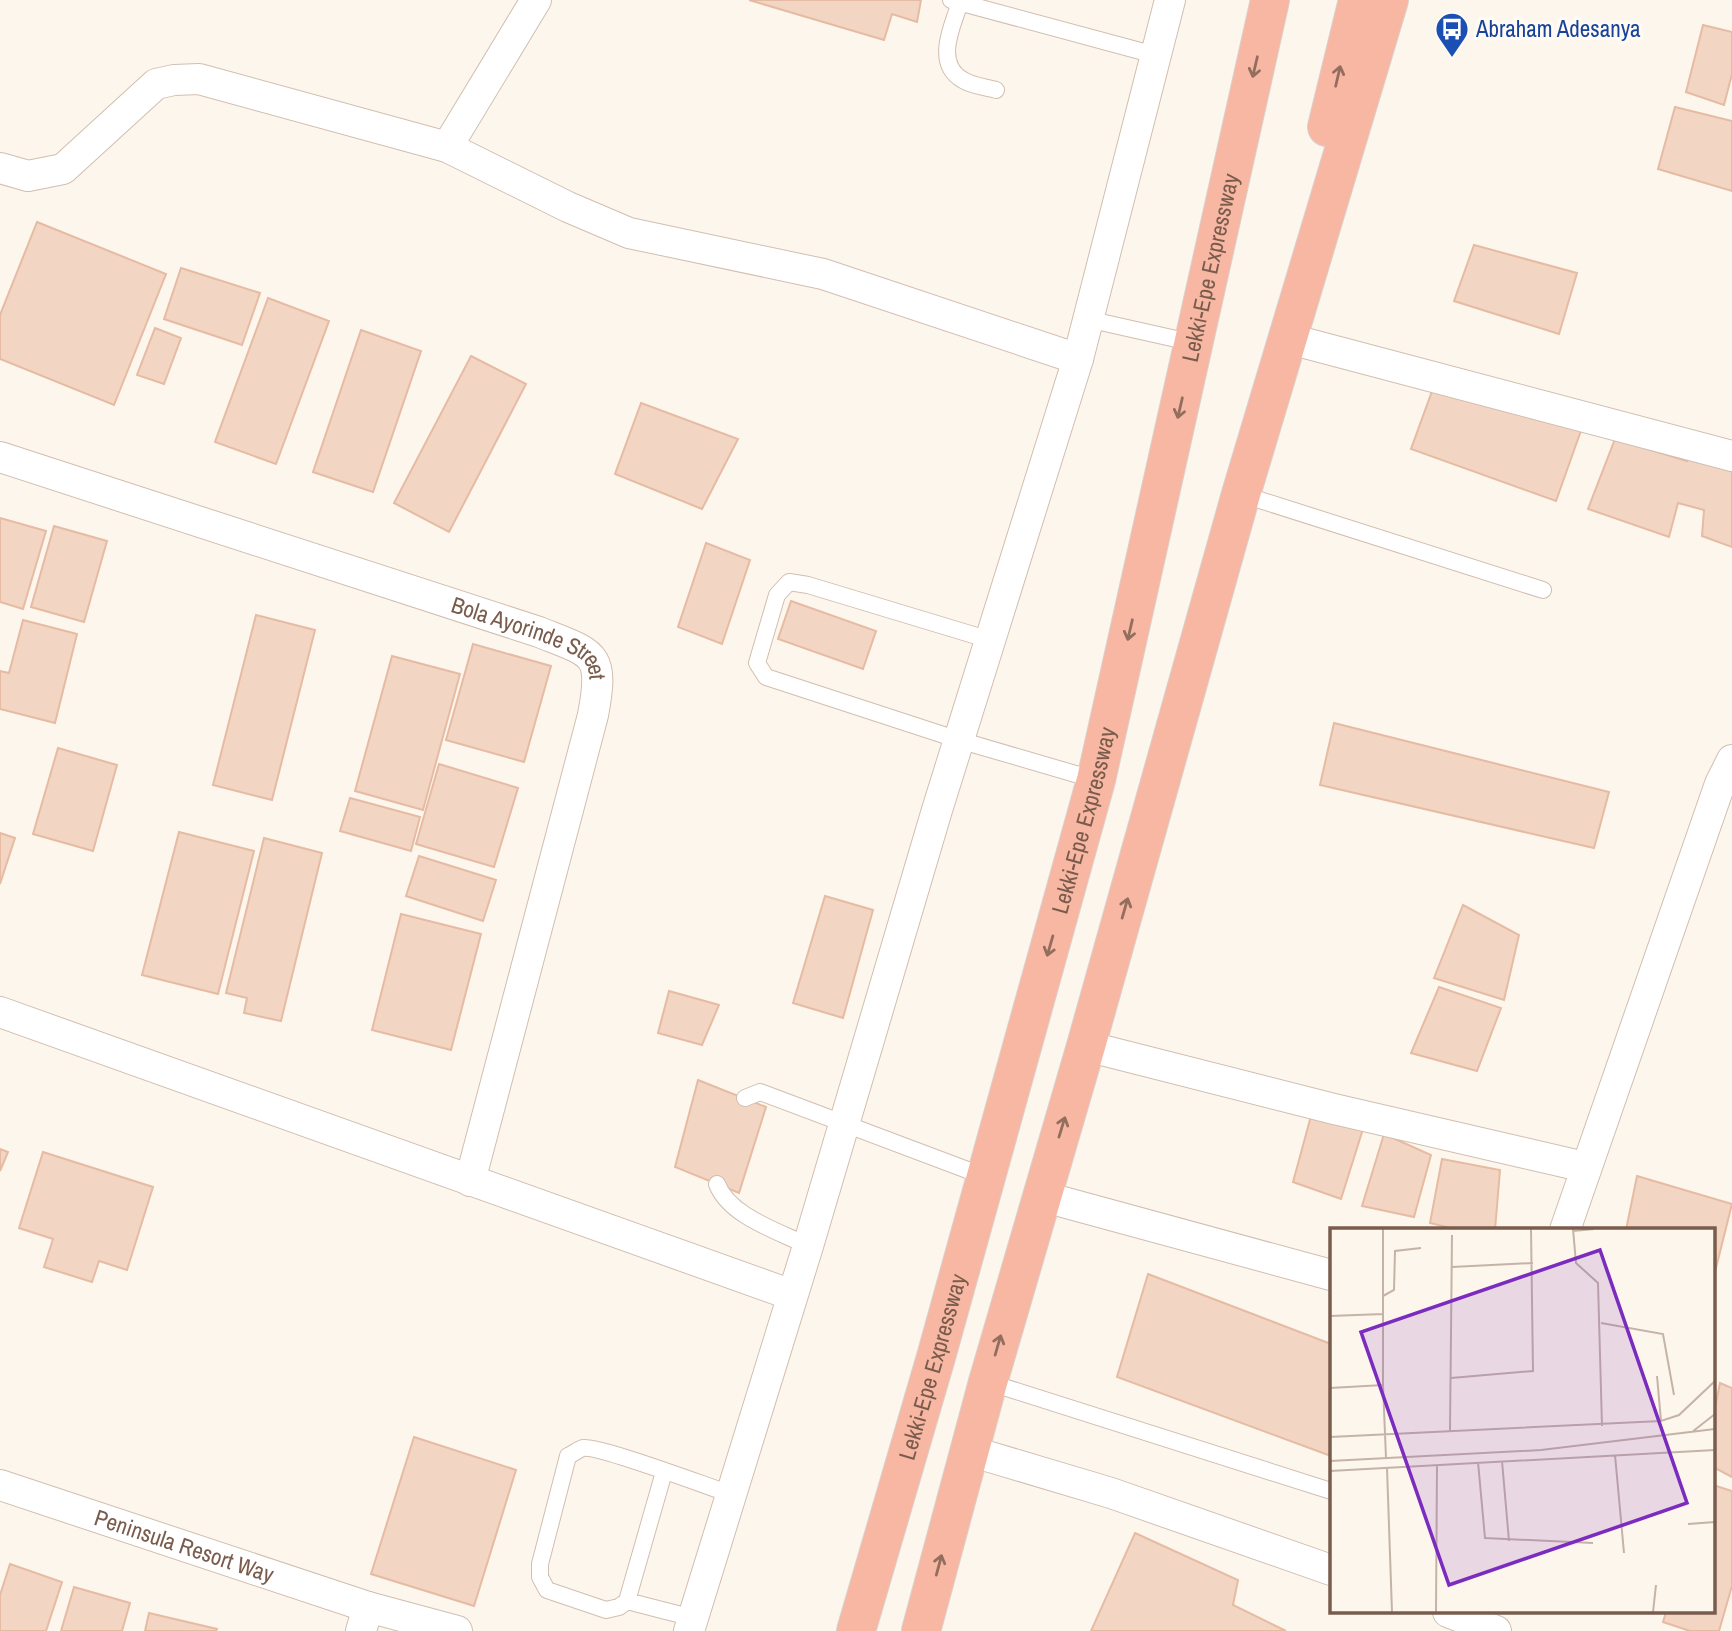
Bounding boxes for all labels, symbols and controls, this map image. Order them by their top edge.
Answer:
bus stop icon: Abraham Adesanya [1433,10,1471,59]
place label: Abraham Adesanya [1475,13,1641,44]
one-way arrow [1247,55,1261,78]
one-way arrow [1332,65,1346,88]
street label: Lekki-Epe Expressway [1174,170,1246,365]
one-way arrow [1172,397,1185,419]
street label: Bola Ayorinde Street [448,589,613,680]
one-way arrow [1122,618,1136,641]
street label: Lekki-Epe Expressway [1044,723,1122,917]
one-way arrow [1119,898,1132,920]
one-way arrow [1043,934,1056,957]
one-way arrow [1056,1116,1069,1138]
inset map [1330,1228,1714,1614]
street label: Lekki-Epe Expressway [891,1270,973,1463]
one-way arrow [993,1335,1006,1357]
street label: Peninsula Resort Way [91,1501,279,1590]
one-way arrow [933,1554,946,1577]

